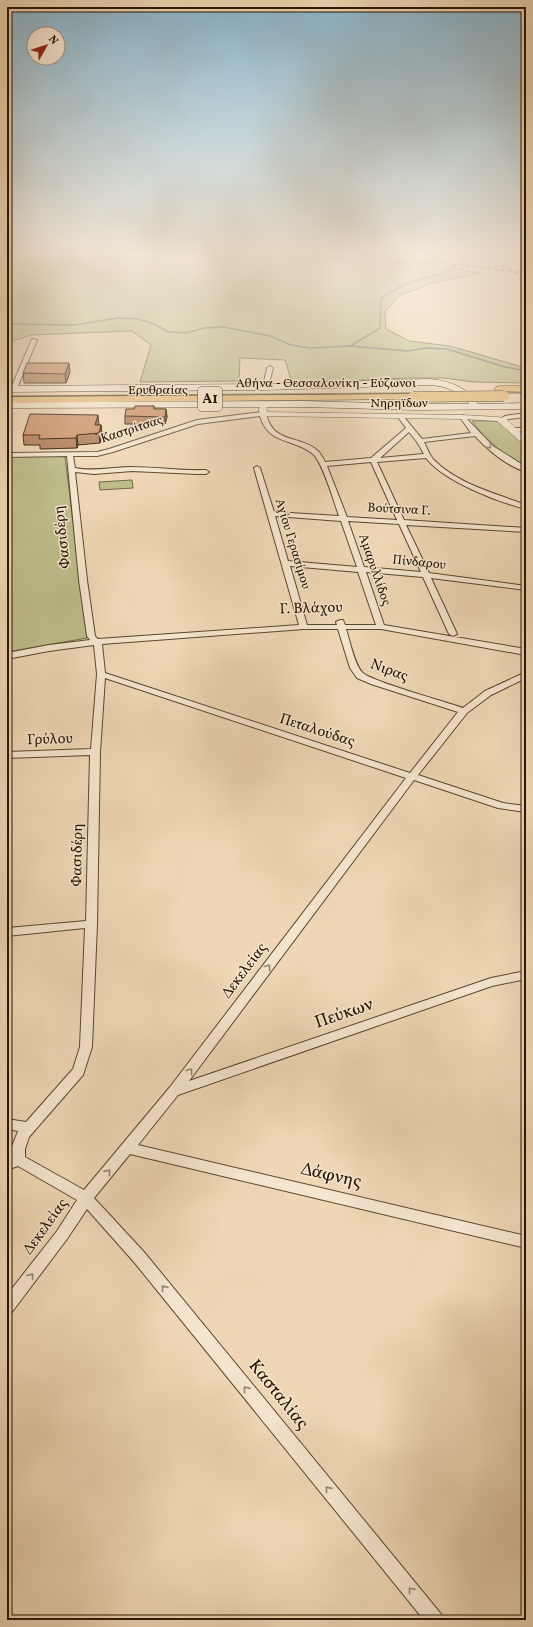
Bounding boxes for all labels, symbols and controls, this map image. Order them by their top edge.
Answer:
north arrow [26,26,66,66]
text: N [44,33,61,48]
street label: Αθήνα - Θεσσαλονίκη - Εύζωνοι [236,375,416,393]
street label: Ερυθραίας [128,382,188,400]
road number: Α1 [198,387,222,411]
street label: Νηρηϊδων [370,395,429,413]
street label: Καστρίτσας [99,411,166,449]
one-way arrow [484,441,492,449]
street label: Αγίου Γερασίμου [270,497,314,591]
street label: Βούτσινα Γ. [367,499,431,521]
street label: Φασιδέρη [49,504,77,570]
street label: Αμαρυλλίδος [353,532,395,608]
street label: Πίνδαρου [391,551,447,575]
street label: Γ. Βλάχου [279,597,343,621]
street label: Νιρας [367,654,411,688]
street label: Πεταλούδας [277,709,358,753]
street label: Γρύλου [27,729,73,751]
street label: Φασιδέρη [67,823,89,887]
street label: Δεκελείας [217,939,273,1003]
one-way arrow [263,964,270,971]
street label: Πεύκων [311,992,377,1036]
one-way arrow [185,1068,192,1075]
street label: Δάφνης [298,1157,364,1195]
one-way arrow [104,1169,111,1176]
street label: Δεκελείας [18,1194,74,1259]
one-way arrow [26,1273,33,1280]
one-way arrow [161,1285,168,1293]
street label: Κασταλίας [242,1355,314,1435]
one-way arrow [244,1386,251,1393]
one-way arrow [326,1487,333,1494]
one-way arrow [408,1587,415,1594]

